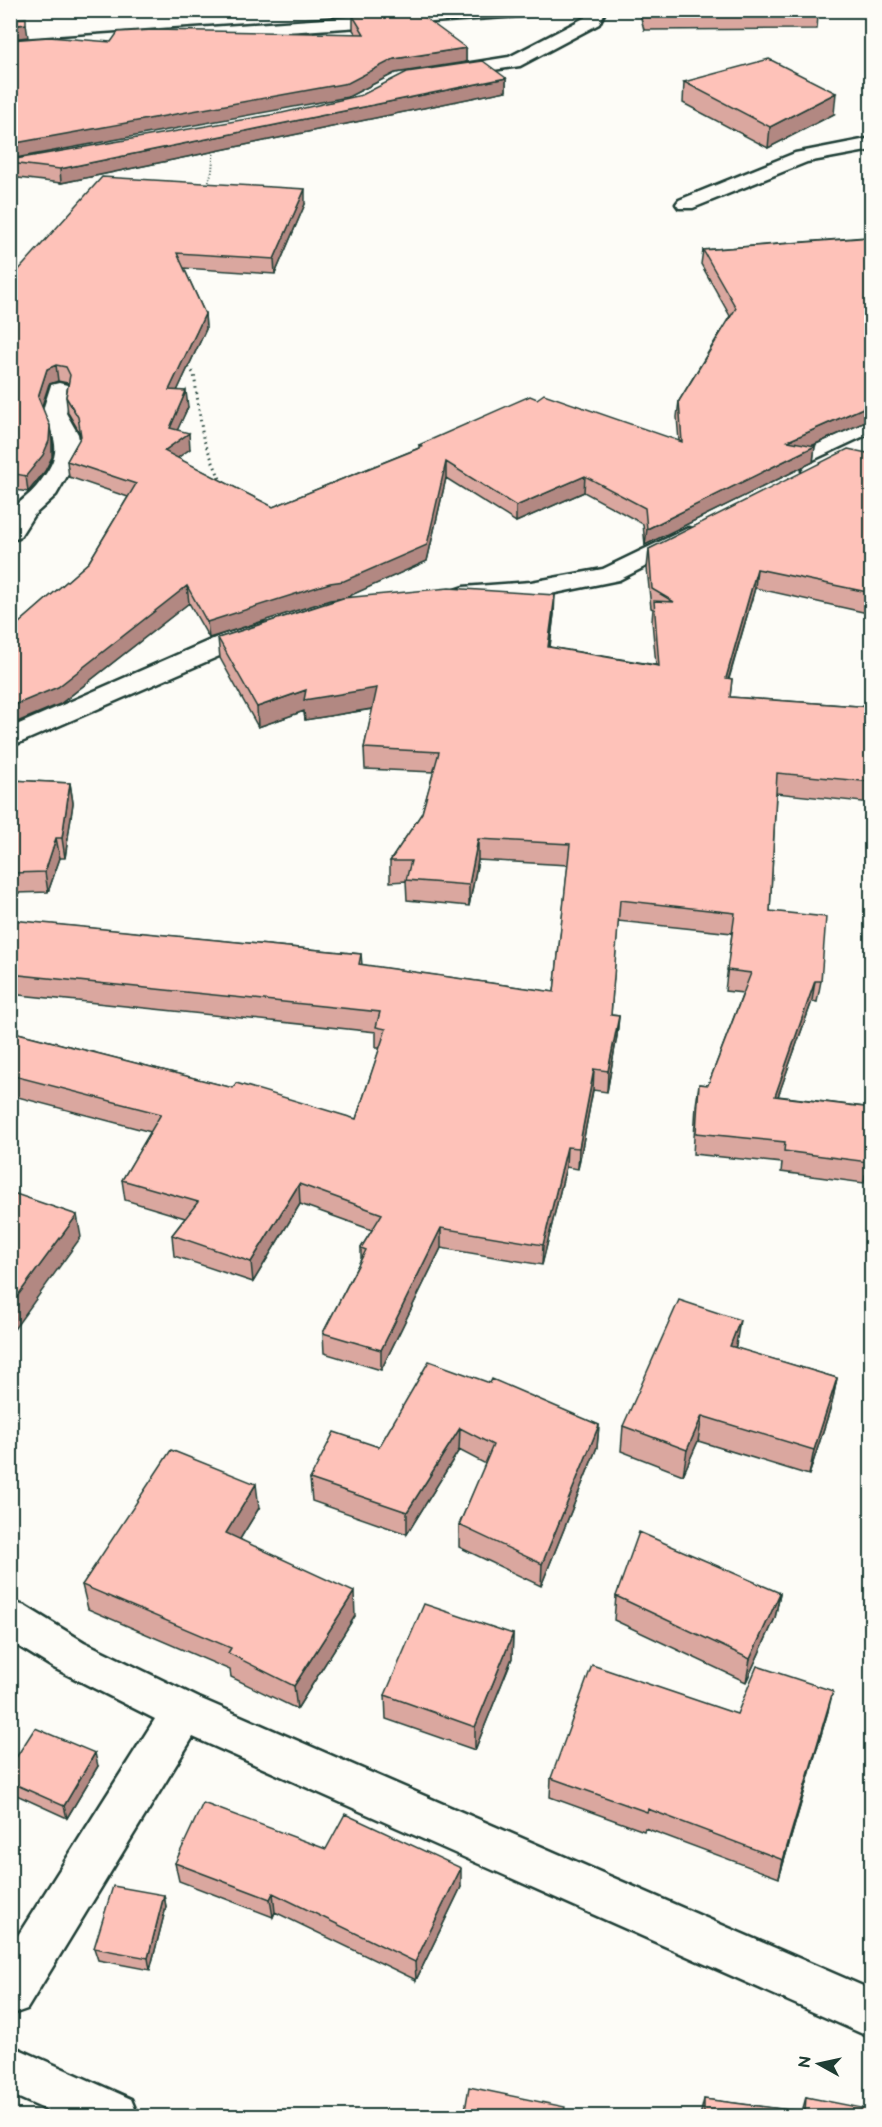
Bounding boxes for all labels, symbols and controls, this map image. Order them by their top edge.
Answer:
north arrow [789,2034,849,2094]
text: N [795,2055,816,2069]

